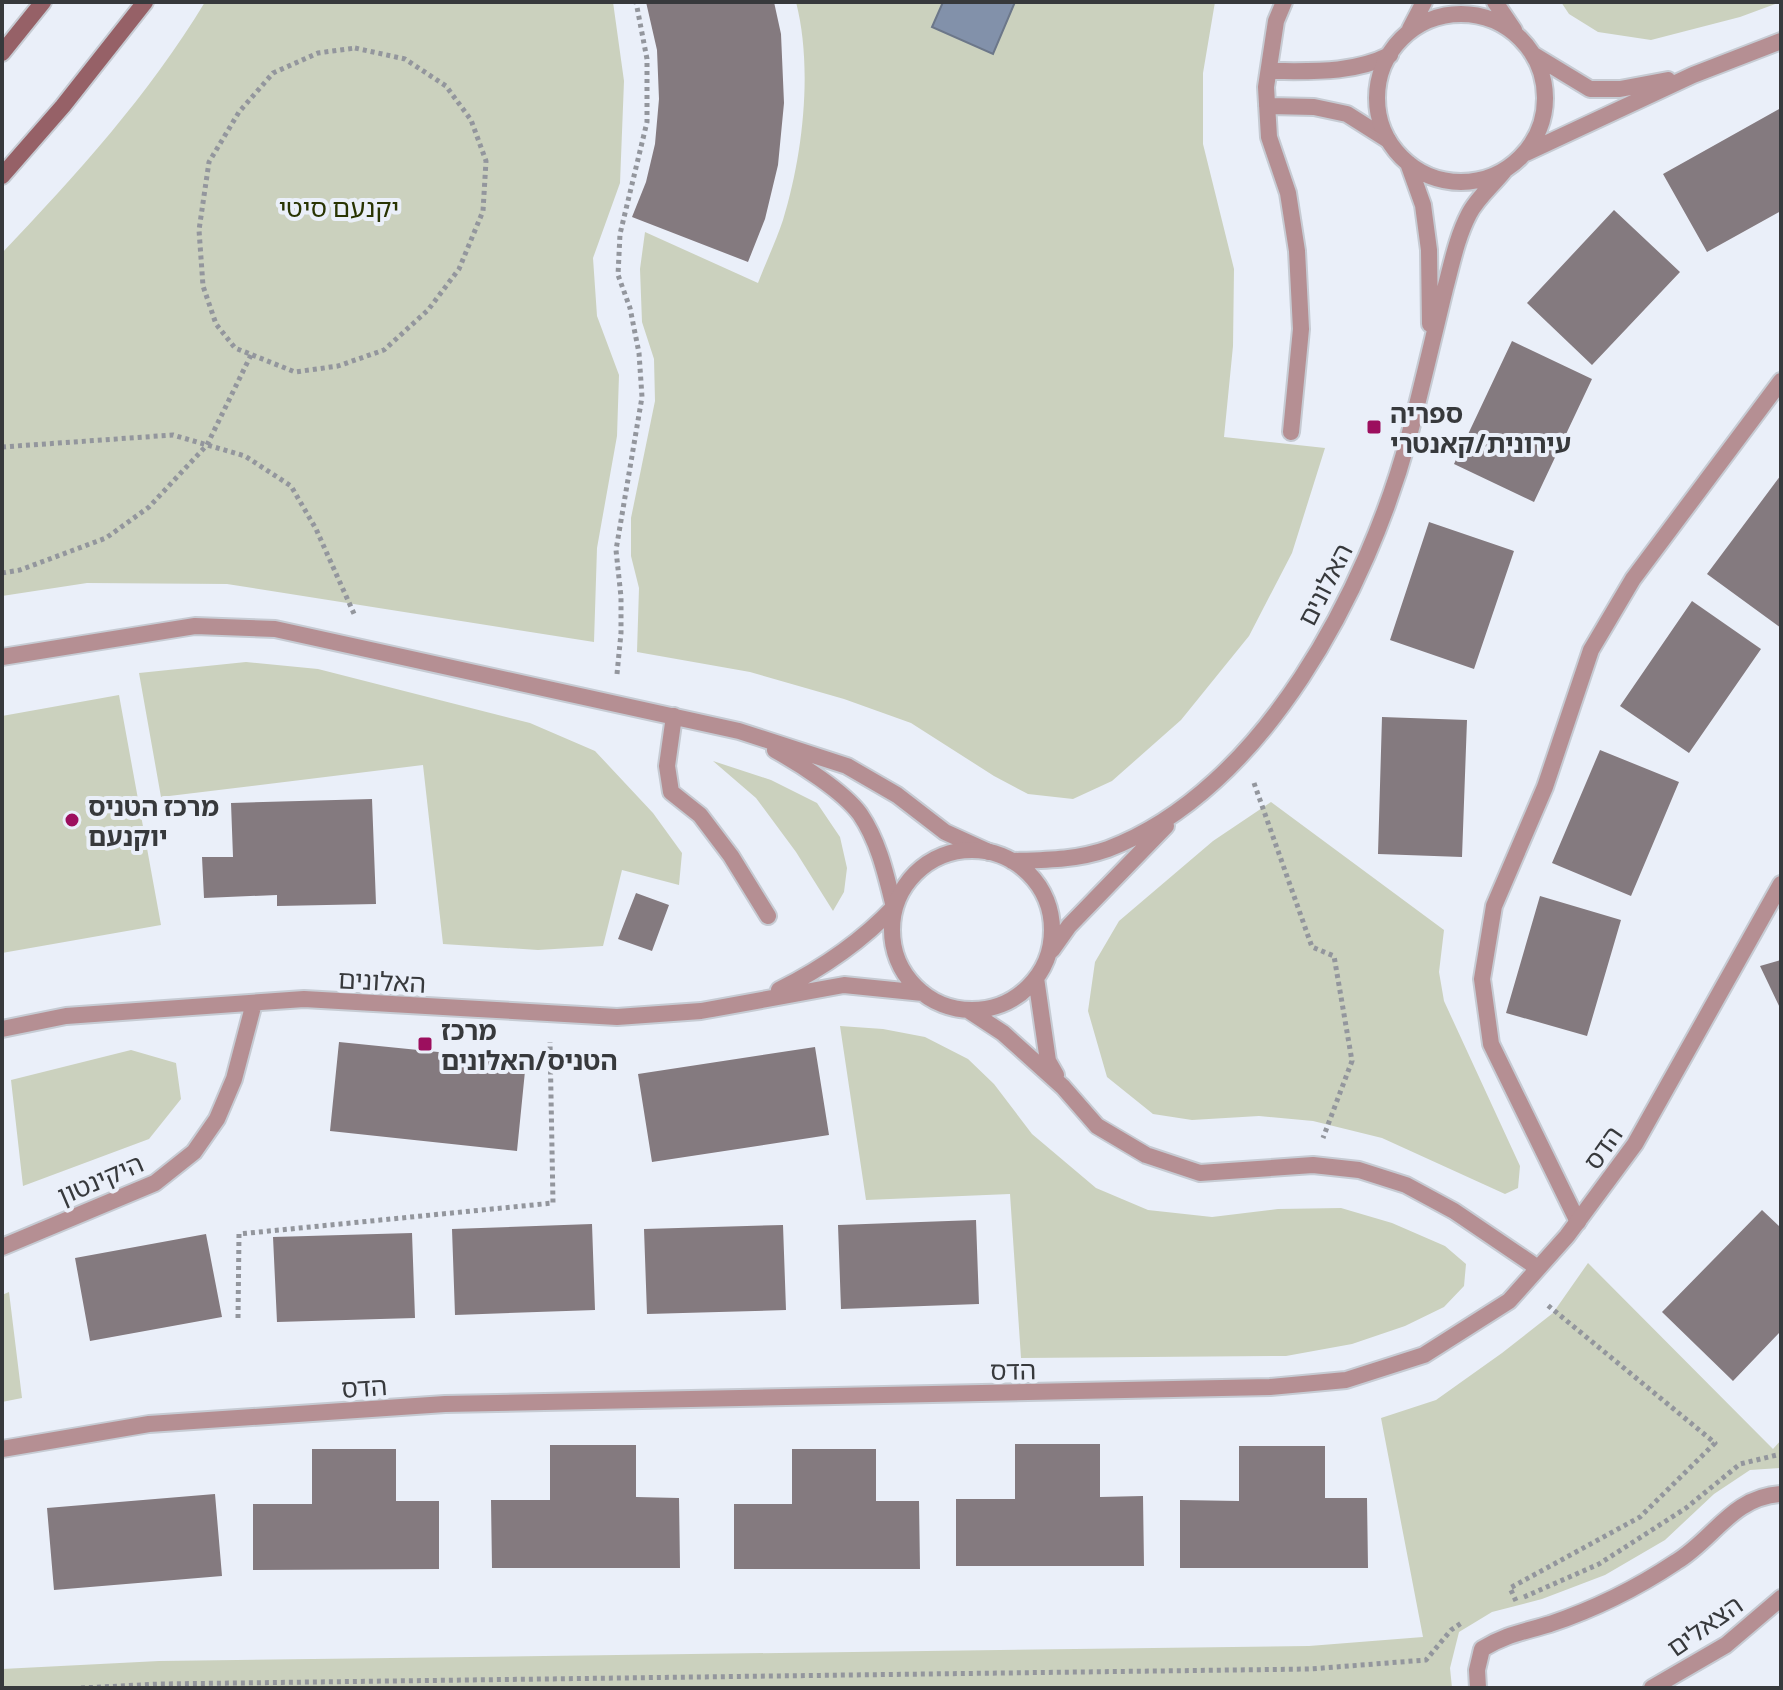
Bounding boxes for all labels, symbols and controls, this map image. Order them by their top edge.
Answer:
park label: יקנעם סיטי [279,191,399,222]
place label: ספריה עירונית/קאנטרי [1390,397,1571,458]
marker: ספריה עירונית/קאנטרי [1365,418,1383,436]
street label: האלונים [1290,538,1358,630]
place label: מרכז הטניס יוקנעם [88,790,219,851]
marker: מרכז הטניס יוקנעם [63,811,81,829]
street label: האלונים [337,962,427,998]
place label: מרכז הטניס/האלונים [441,1014,618,1075]
marker: מרכז הטניס/האלונים [416,1035,434,1053]
street label: הדס [1576,1119,1628,1175]
street label: היקינטון [52,1146,148,1210]
street label: הדס [990,1353,1036,1385]
street label: הדס [340,1369,388,1403]
street label: הצאלים [1660,1588,1748,1662]

